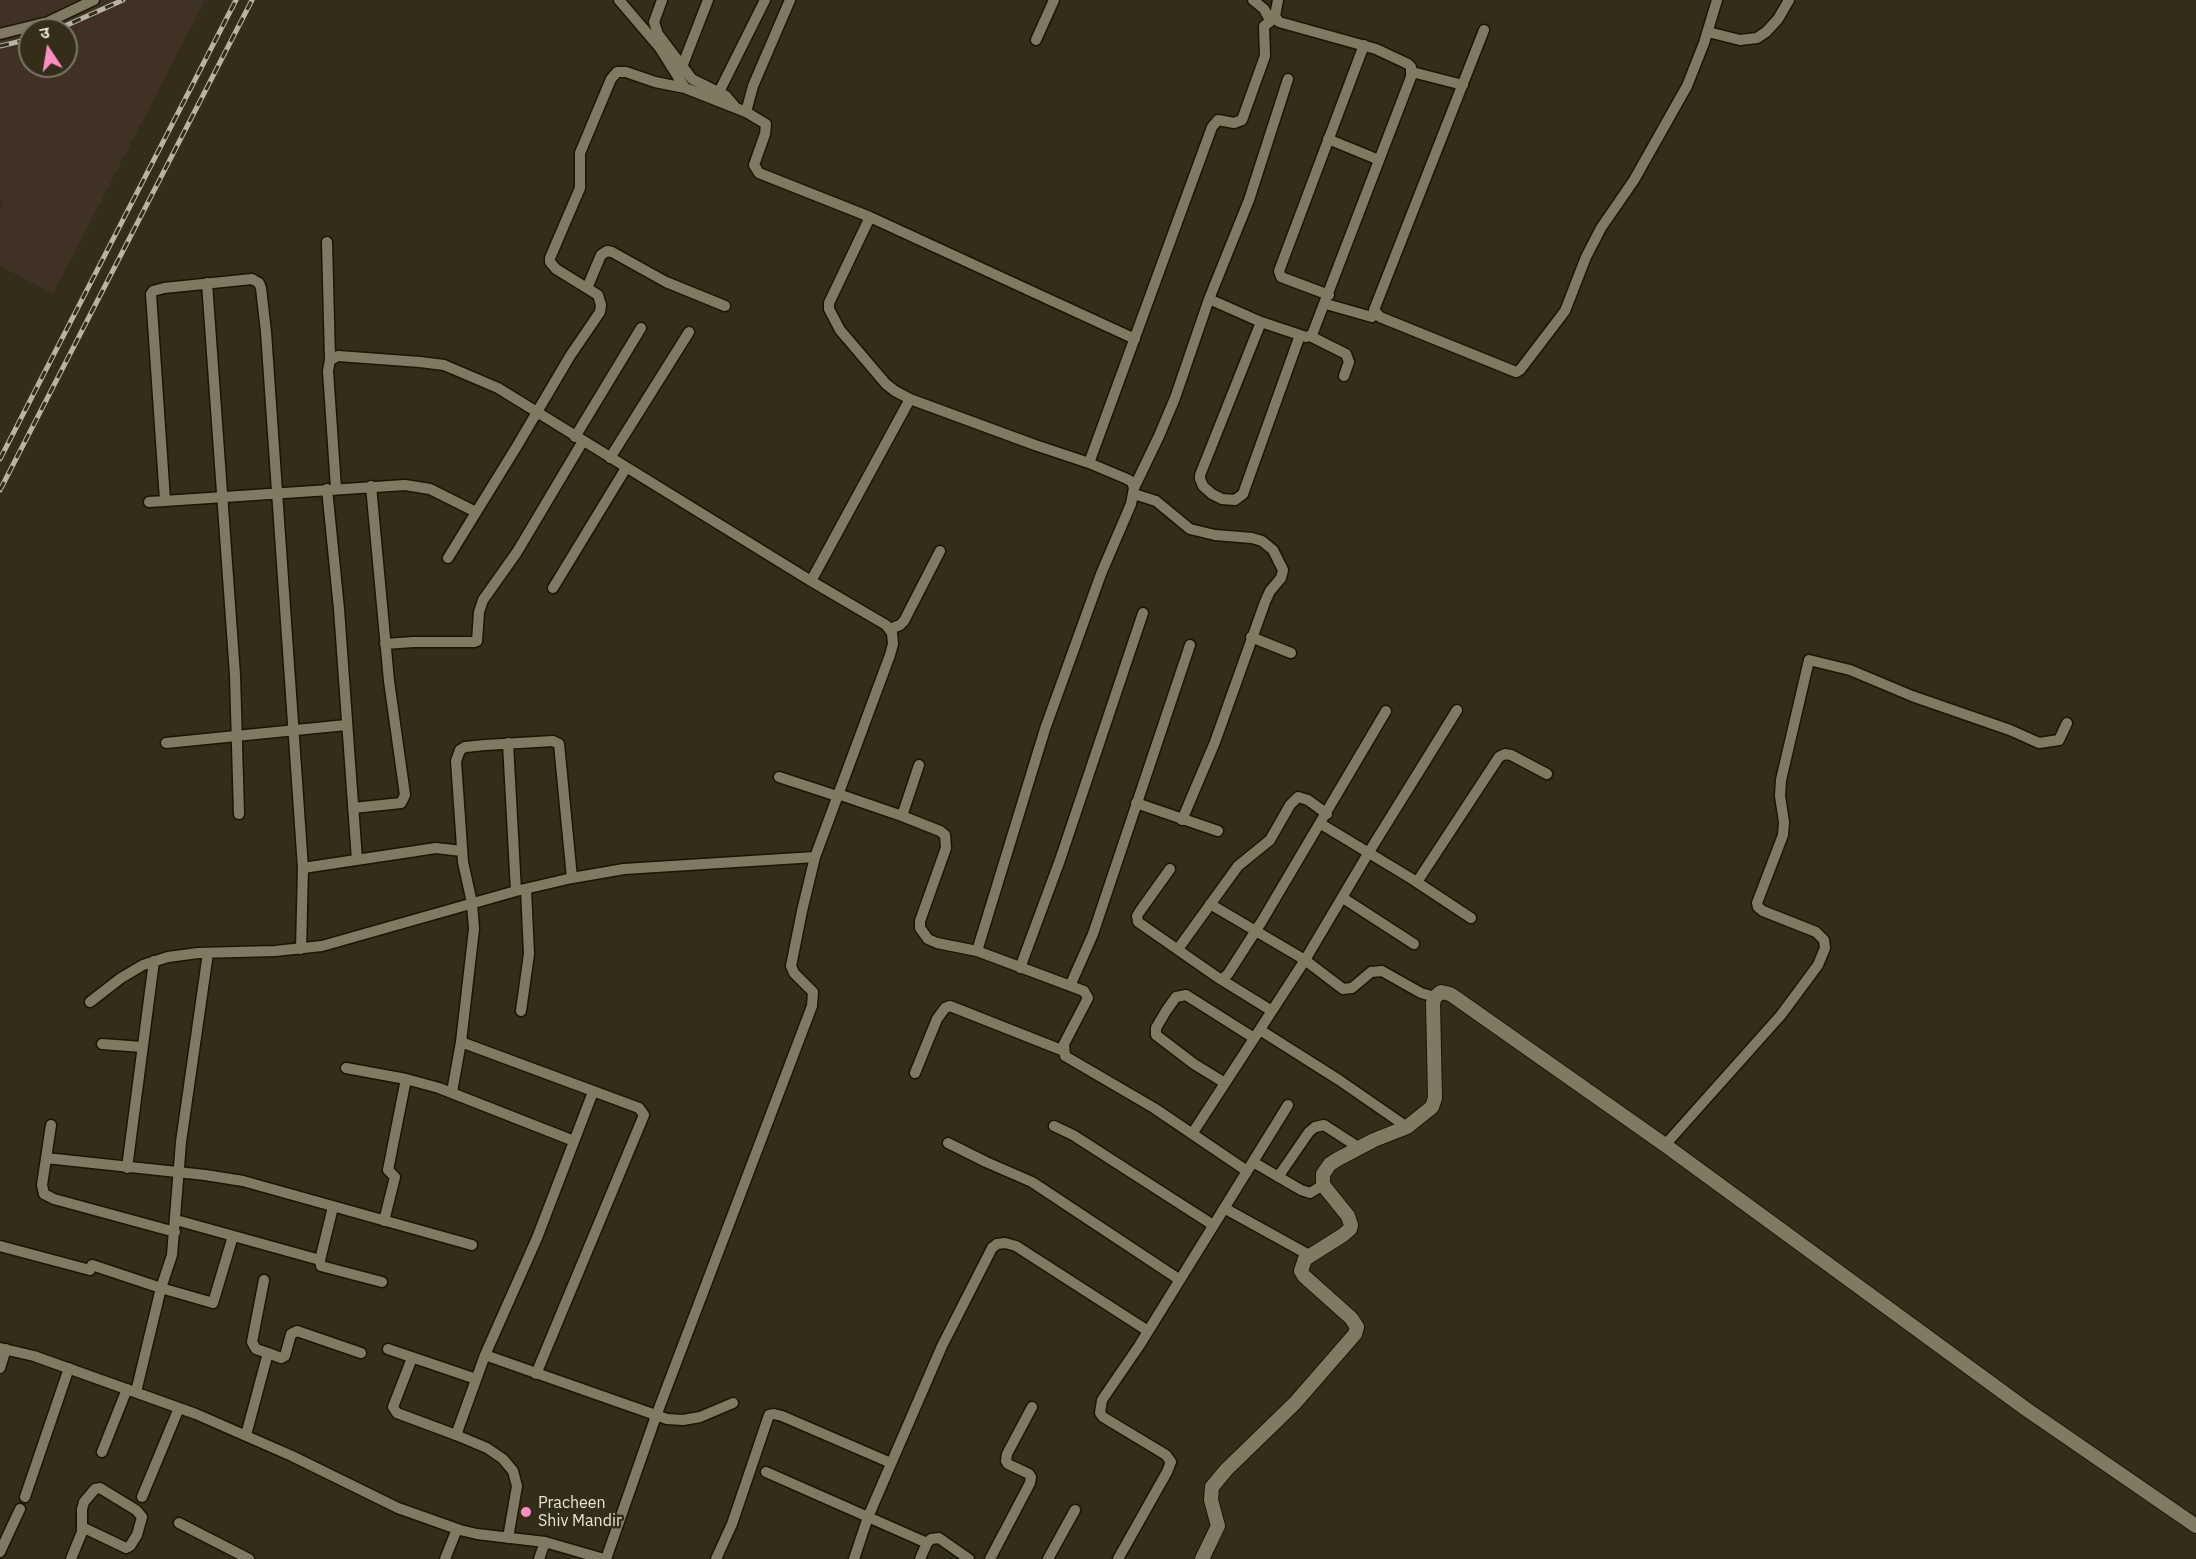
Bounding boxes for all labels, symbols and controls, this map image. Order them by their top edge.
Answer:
north arrow [18,18,78,78]
text: उ [38,22,51,43]
place label: Pracheen Shiv Mandir [538,1493,622,1531]
marker: Pracheen Shiv Mandir [519,1505,533,1519]

